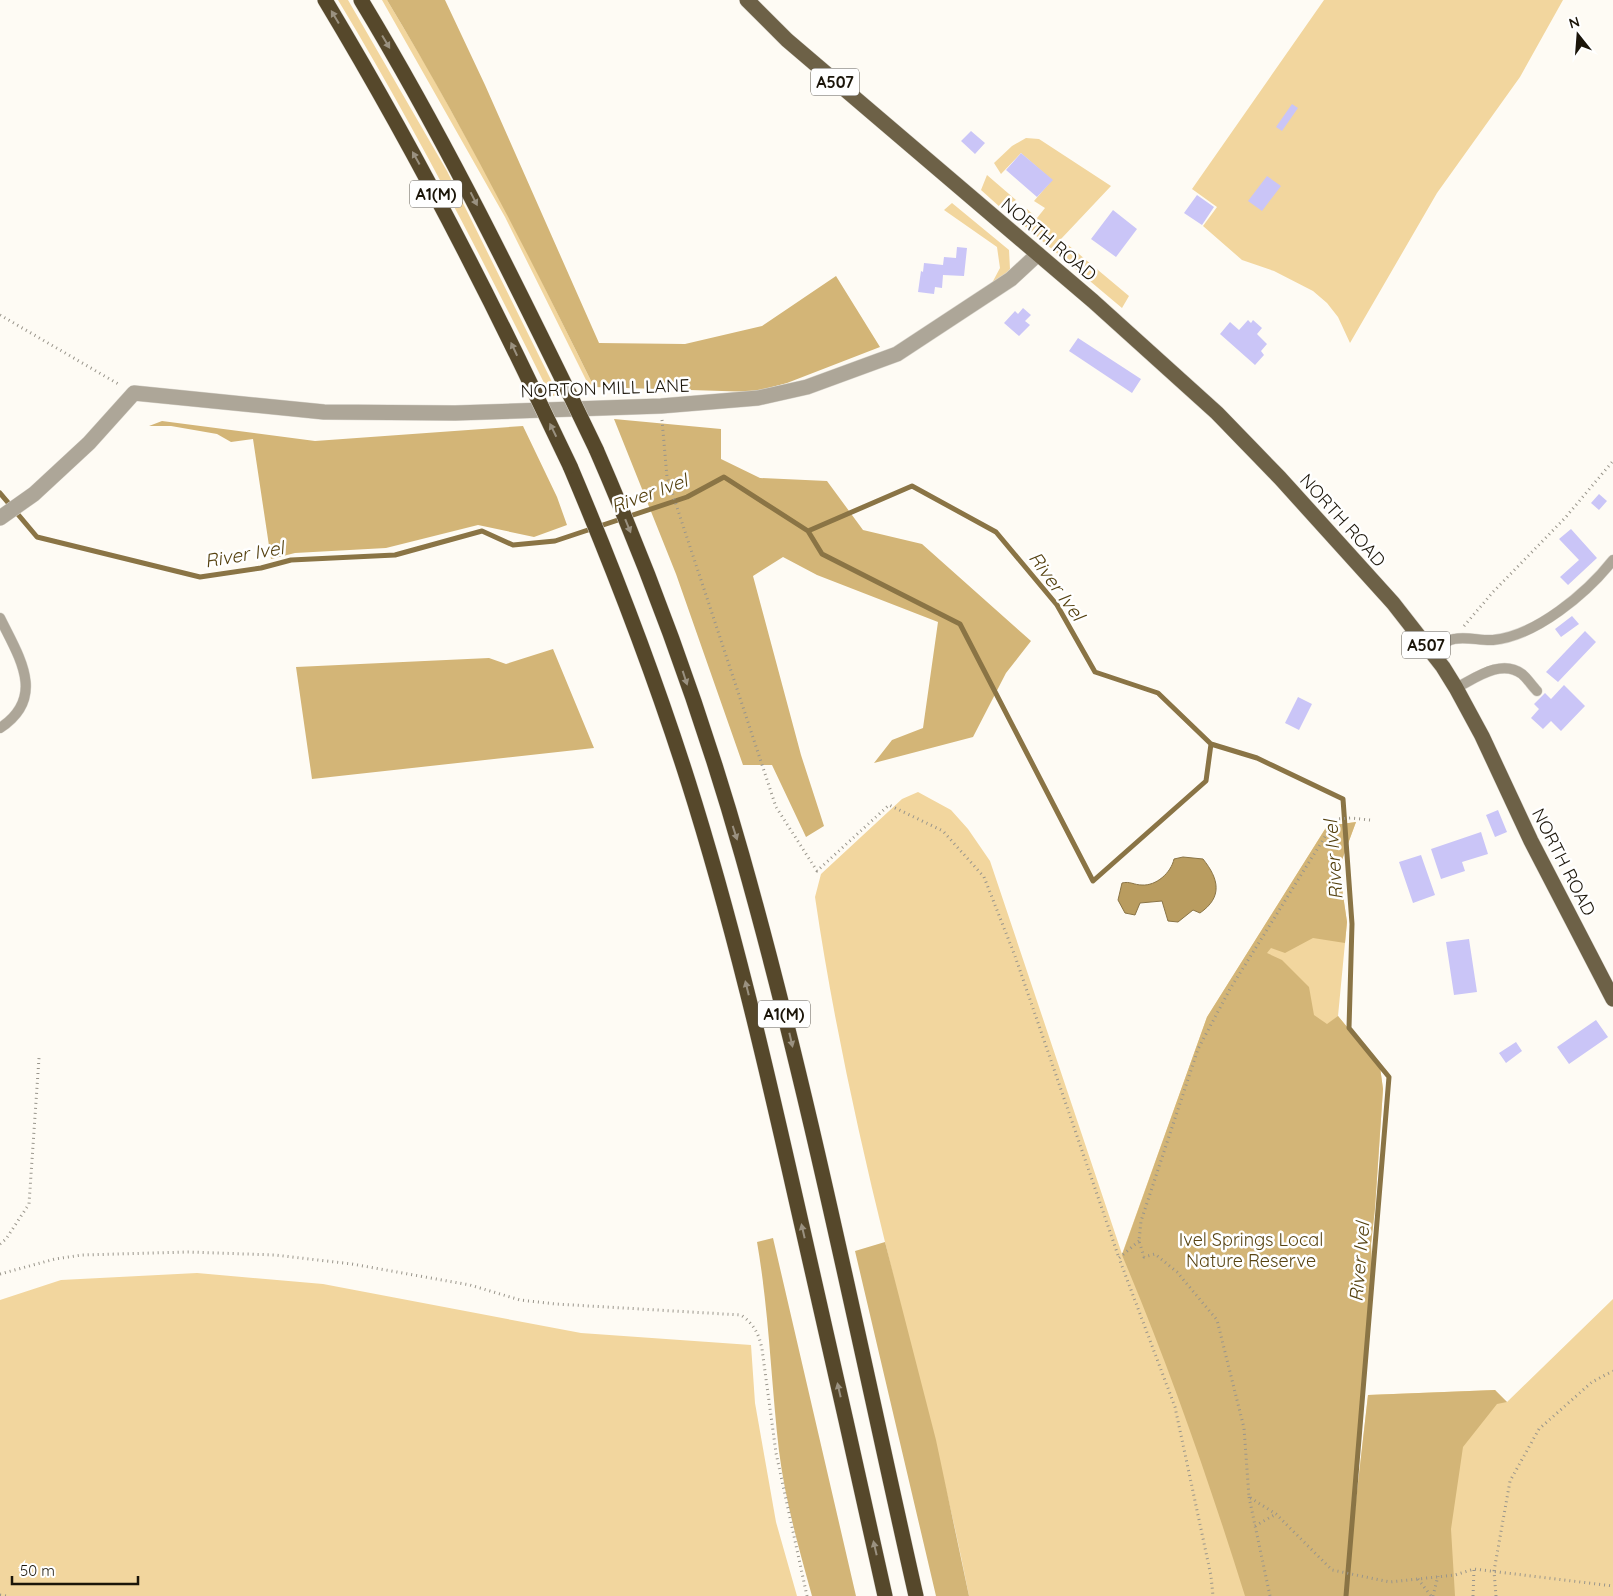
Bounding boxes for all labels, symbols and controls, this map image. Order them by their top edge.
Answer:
north arrow [1553,10,1603,60]
one-way arrow [331,11,340,24]
text: N [1567,12,1582,33]
one-way arrow [381,35,391,48]
road number: A507 [811,68,859,95]
one-way arrow [412,151,421,165]
road number: A1(M) [410,180,462,208]
one-way arrow [470,192,478,206]
street label: NORTH ROAD [997,192,1101,286]
one-way arrow [510,342,518,357]
street label: NORTON MILL LANE [520,374,690,402]
one-way arrow [548,423,556,437]
water label: River Ivel [607,467,693,518]
street label: NORTH ROAD [1295,469,1391,571]
one-way arrow [625,519,633,533]
water label: River Ivel [203,535,288,573]
water label: River Ivel [1024,547,1092,627]
road number: A507 [1402,632,1450,658]
one-way arrow [682,671,690,686]
street label: NORTH ROAD [1527,804,1601,920]
water label: River Ivel [1318,817,1348,901]
one-way arrow [732,825,739,840]
one-way arrow [743,980,751,995]
road number: A1(M) [758,1001,810,1028]
one-way arrow [787,1033,795,1048]
water label: River Ivel [1344,1219,1375,1303]
one-way arrow [799,1224,807,1239]
park label: Ivel Springs Local Nature Reserve [1179,1228,1323,1272]
one-way arrow [835,1382,843,1397]
one-way arrow [871,1541,879,1556]
scale bar [12,1554,139,1586]
text: 50 m [20,1561,55,1580]

